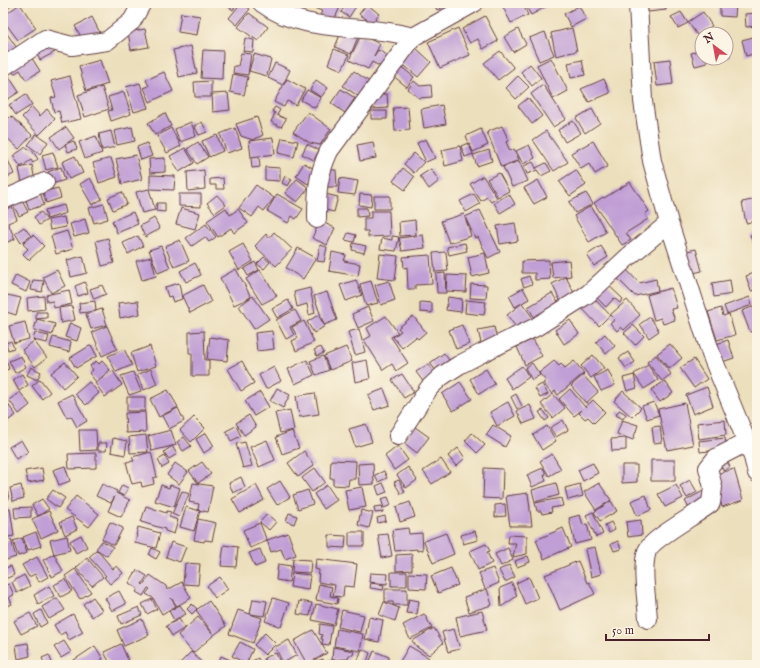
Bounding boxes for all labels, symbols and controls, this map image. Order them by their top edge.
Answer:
north arrow [694,26,734,66]
text: N [701,30,717,47]
scale bar [606,616,709,642]
text: 50 m [612,623,634,638]

